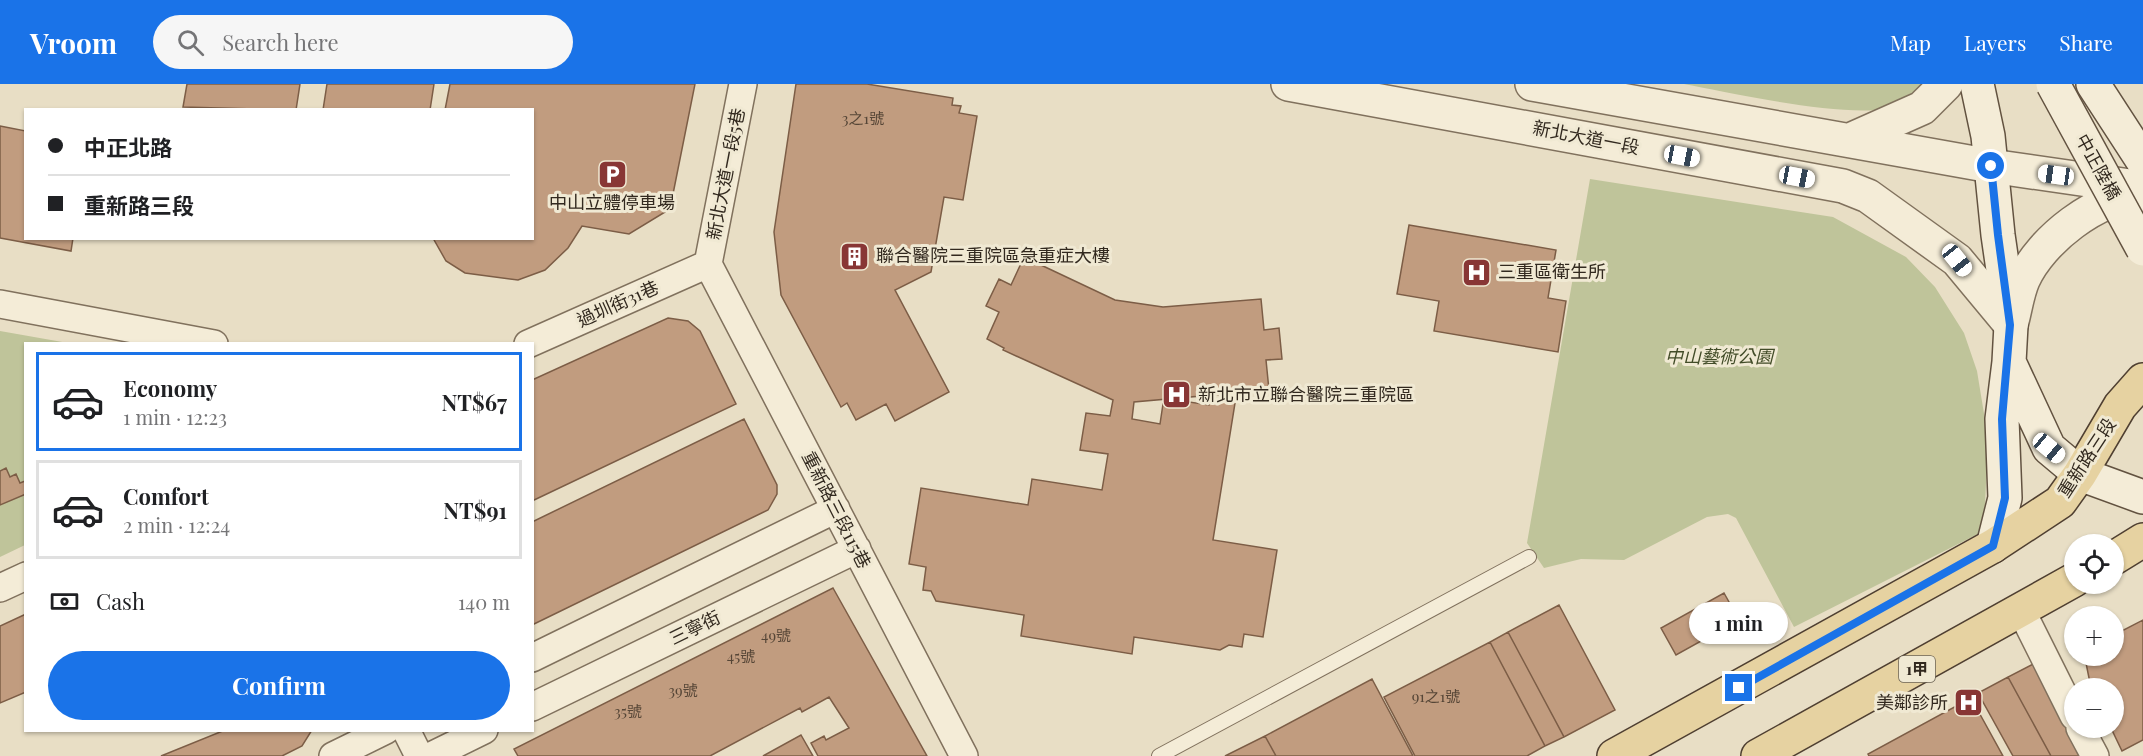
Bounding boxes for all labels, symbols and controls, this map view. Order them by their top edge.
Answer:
search box [153,15,573,69]
text: Vroom [30,24,117,61]
icon: search [174,26,207,59]
text: Search here [222,27,339,57]
text: Map [1890,28,1931,56]
text: Layers [1964,28,2026,56]
text: Share [2059,28,2113,56]
street label: 新北大道一段5巷 [701,106,750,242]
house number: 3之1號 [842,108,884,128]
street label: 新北大道一段 [1531,115,1641,159]
street label: 中正陸橋 [2071,129,2127,204]
text: 中正北路 [84,132,172,162]
car [1663,144,1701,168]
route start [1977,152,2004,179]
parking icon: 中山立體停車場 [596,158,628,190]
car [2037,164,2075,186]
car [1778,165,1816,189]
text: 重新路三段 [84,190,194,220]
place label: 中山立體停車場 [549,190,675,214]
building icon: 聯合醫院三重院區急重症大樓 [839,240,871,272]
car [1939,240,1975,280]
place label: 聯合醫院三重院區急重症大樓 [876,243,1110,267]
hospital icon: 三重區衛生所 [1461,256,1493,288]
place label: 三重區衛生所 [1498,259,1606,283]
street label: 過圳街31巷 [573,274,662,332]
park label: 中山藝術公園 [1665,344,1776,368]
text: Economy [123,373,217,403]
icon: car [51,375,105,429]
hospital icon: 新北市立聯合醫院三重院區 [1161,379,1193,411]
place label: 新北市立聯合醫院三重院區 [1198,382,1414,406]
text: NT$67 [441,387,507,417]
text: 1 min · 12:23 [123,403,227,430]
street label: 重新路三段 [2052,413,2121,502]
car [2029,430,2069,466]
street label: 重新路三段115巷 [797,447,877,572]
text: Comfort [123,481,209,511]
icon: car [51,483,105,537]
text: NT$91 [443,495,507,525]
text: 2 min · 12:24 [123,511,230,538]
map controls [2064,534,2124,738]
button: locate [2064,534,2124,594]
icon: cash [48,585,81,618]
text: Cash [96,586,145,616]
text: 140 m [458,588,510,615]
callout: 1 min [1690,601,1788,643]
street label: 三寧街 [665,604,724,650]
button: + [2064,606,2124,666]
text: 1 min [1714,609,1763,636]
house number: 49號 [761,625,791,645]
house number: 45號 [727,646,755,666]
button: Confirm [48,651,510,720]
road number: 1甲 [1899,656,1935,682]
route end [1725,674,1752,701]
button: − [2064,678,2124,738]
house number: 39號 [668,680,698,700]
house number: 91之1號 [1412,686,1460,706]
hospital icon: 美鄰診所 [1953,687,1985,719]
place label: 美鄰診所 [1876,690,1948,714]
house number: 35號 [614,701,642,721]

